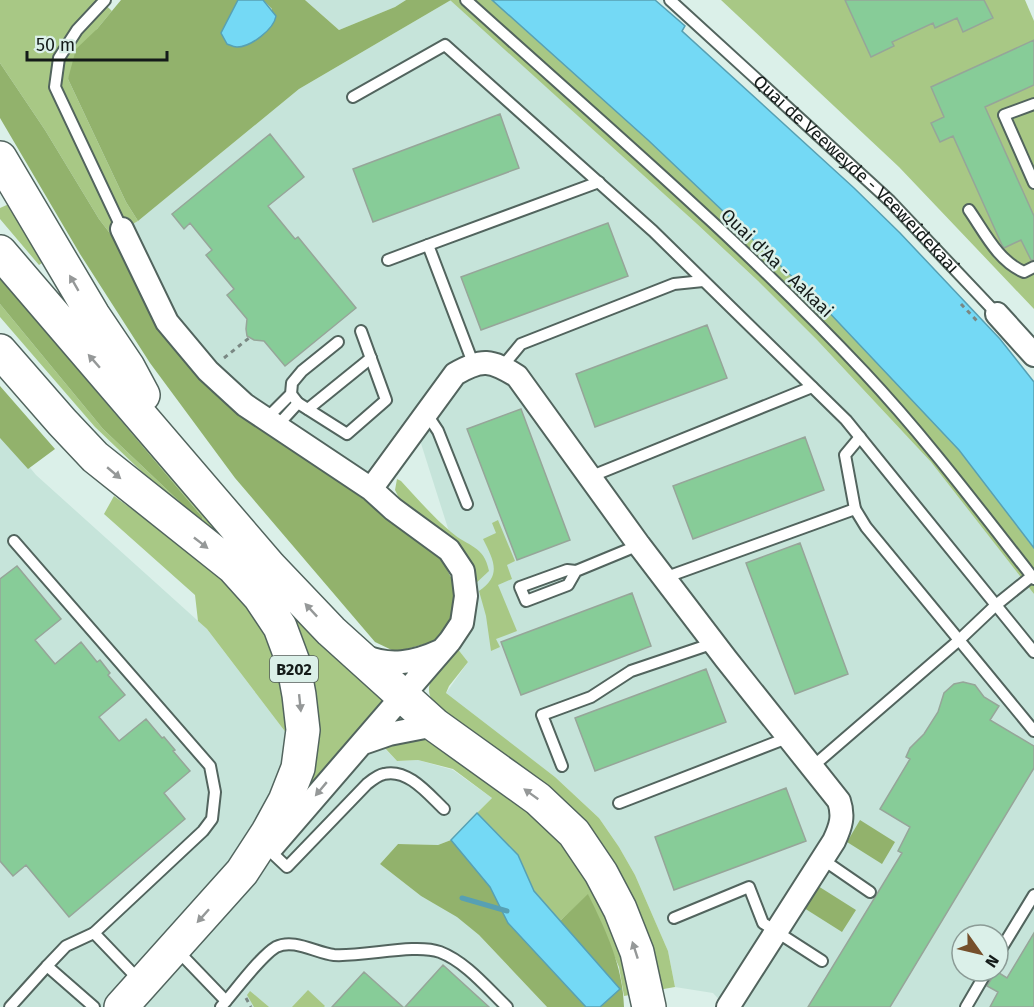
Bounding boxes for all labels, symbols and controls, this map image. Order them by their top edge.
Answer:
scale bar [27,24,166,62]
text: 50 m [36,34,75,56]
street label: Quai de Veeweyde - Veeweidekaai [749,70,964,278]
street label: Quai d'Aa - Aakaai [716,204,838,322]
one-way arrow [68,275,79,291]
one-way arrow [87,353,100,369]
one-way arrow [106,466,121,479]
one-way arrow [194,536,209,548]
one-way arrow [305,603,318,618]
road number: B202 [270,656,318,682]
one-way arrow [295,693,305,712]
one-way arrow [315,781,328,796]
one-way arrow [523,788,539,800]
one-way arrow [197,908,210,923]
north arrow [950,923,1010,983]
one-way arrow [630,941,640,959]
text: N [981,951,1003,971]

